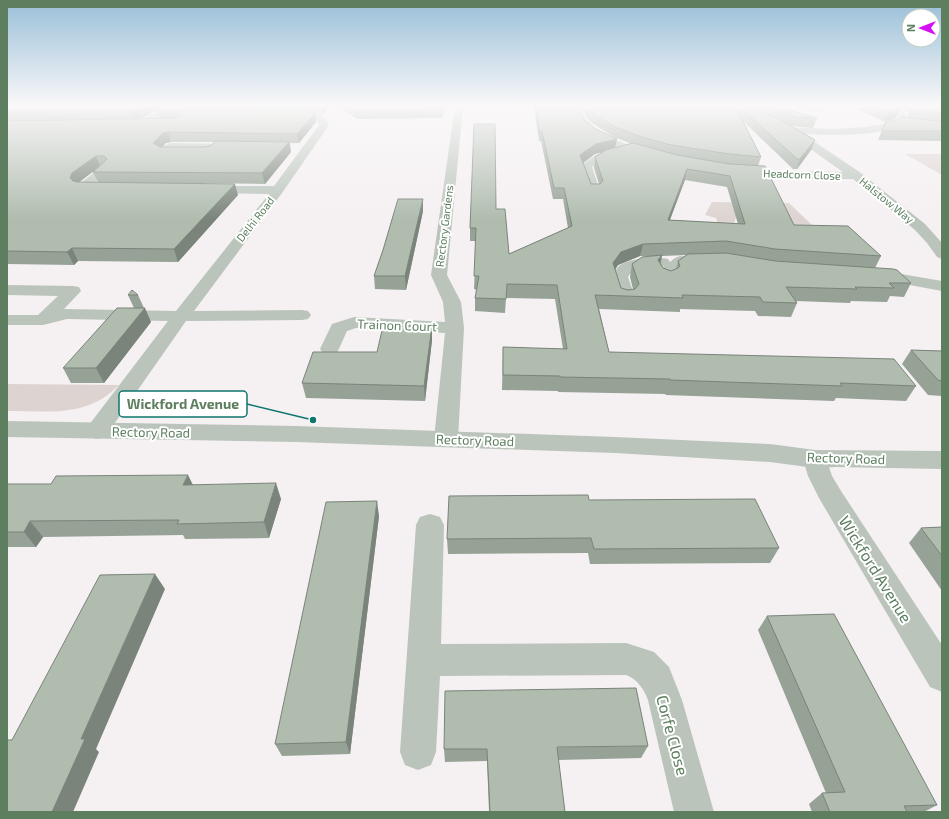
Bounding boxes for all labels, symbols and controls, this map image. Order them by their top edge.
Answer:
north arrow [901,8,941,48]
text: N [904,24,917,32]
street label: Headcorn Close [763,166,841,182]
street label: Halstow Way [857,174,917,226]
street label: Rectory Gardens [433,184,456,268]
street label: Delhi Road [233,194,277,244]
street label: Trainon Court [357,316,437,334]
callout: Wickford Avenue [119,391,247,417]
text: Wickford Avenue [127,395,239,412]
street label: Rectory Road [112,423,190,441]
street label: Rectory Road [436,431,514,449]
street label: Rectory Road [807,449,885,467]
street label: Wickford Avenue [836,512,916,626]
street label: Corfe Close [653,693,693,777]

